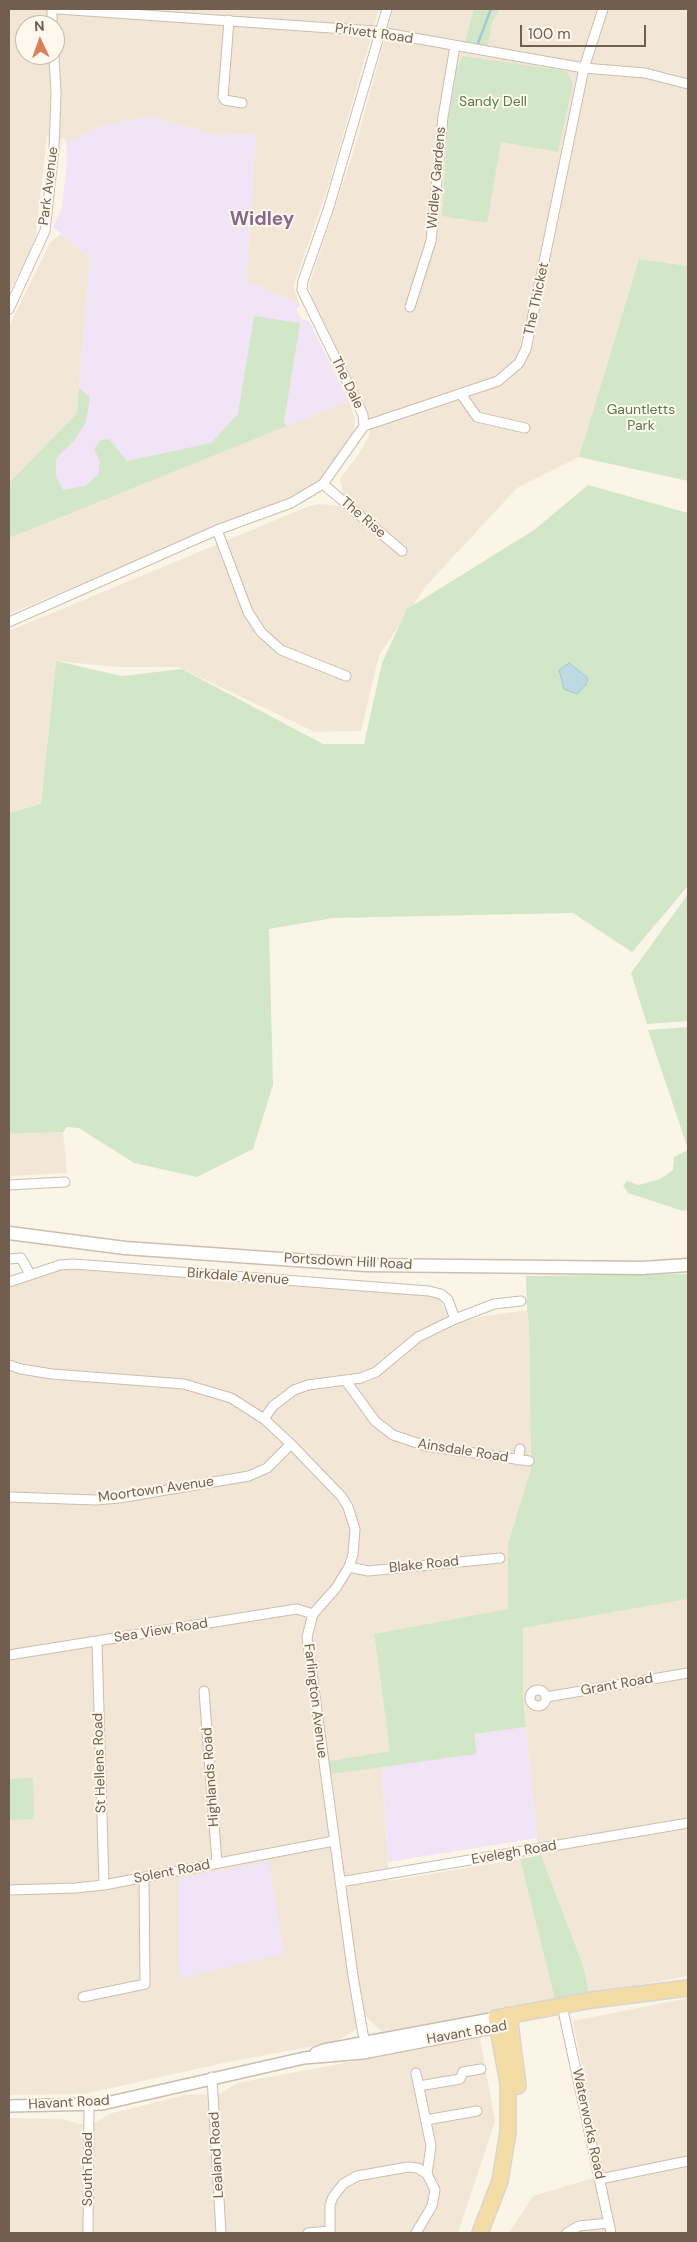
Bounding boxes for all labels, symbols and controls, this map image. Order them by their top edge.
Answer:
north arrow [15,15,65,65]
scale bar [522,15,648,47]
text: N [34,17,45,35]
street label: Privett Road [334,20,414,48]
text: 100 m [528,24,571,44]
park label: Sandy Dell [459,94,527,110]
street label: Widley Gardens [424,126,450,230]
street label: Park Avenue [36,146,62,226]
district label: Widley [230,209,294,231]
street label: The Thicket [521,261,553,337]
street label: The Dale [327,354,367,412]
park label: Gauntletts Park [607,402,675,434]
street label: The Rise [337,494,389,542]
street label: Portsdown Hill Road [283,1250,413,1274]
street label: Birkdale Avenue [186,1265,290,1289]
street label: Ainsdale Road [416,1436,510,1466]
street label: Moortown Avenue [97,1474,215,1506]
street label: Blake Road [388,1553,460,1577]
street label: Sea View Road [113,1615,209,1647]
street label: Farlington Avenue [300,1643,330,1759]
street label: Grant Road [579,1670,655,1700]
street label: St Hellens Road [90,1713,110,1813]
street label: Highlands Road [199,1727,223,1827]
street label: Evelegh Road [470,1837,558,1869]
street label: Solent Road [132,1856,212,1888]
street label: Havant Road [425,2018,509,2048]
street label: Waterworks Road [568,2067,608,2181]
street label: Havant Road [28,2092,110,2114]
street label: Lealand Road [206,2111,228,2199]
street label: South Road [80,2132,96,2206]

